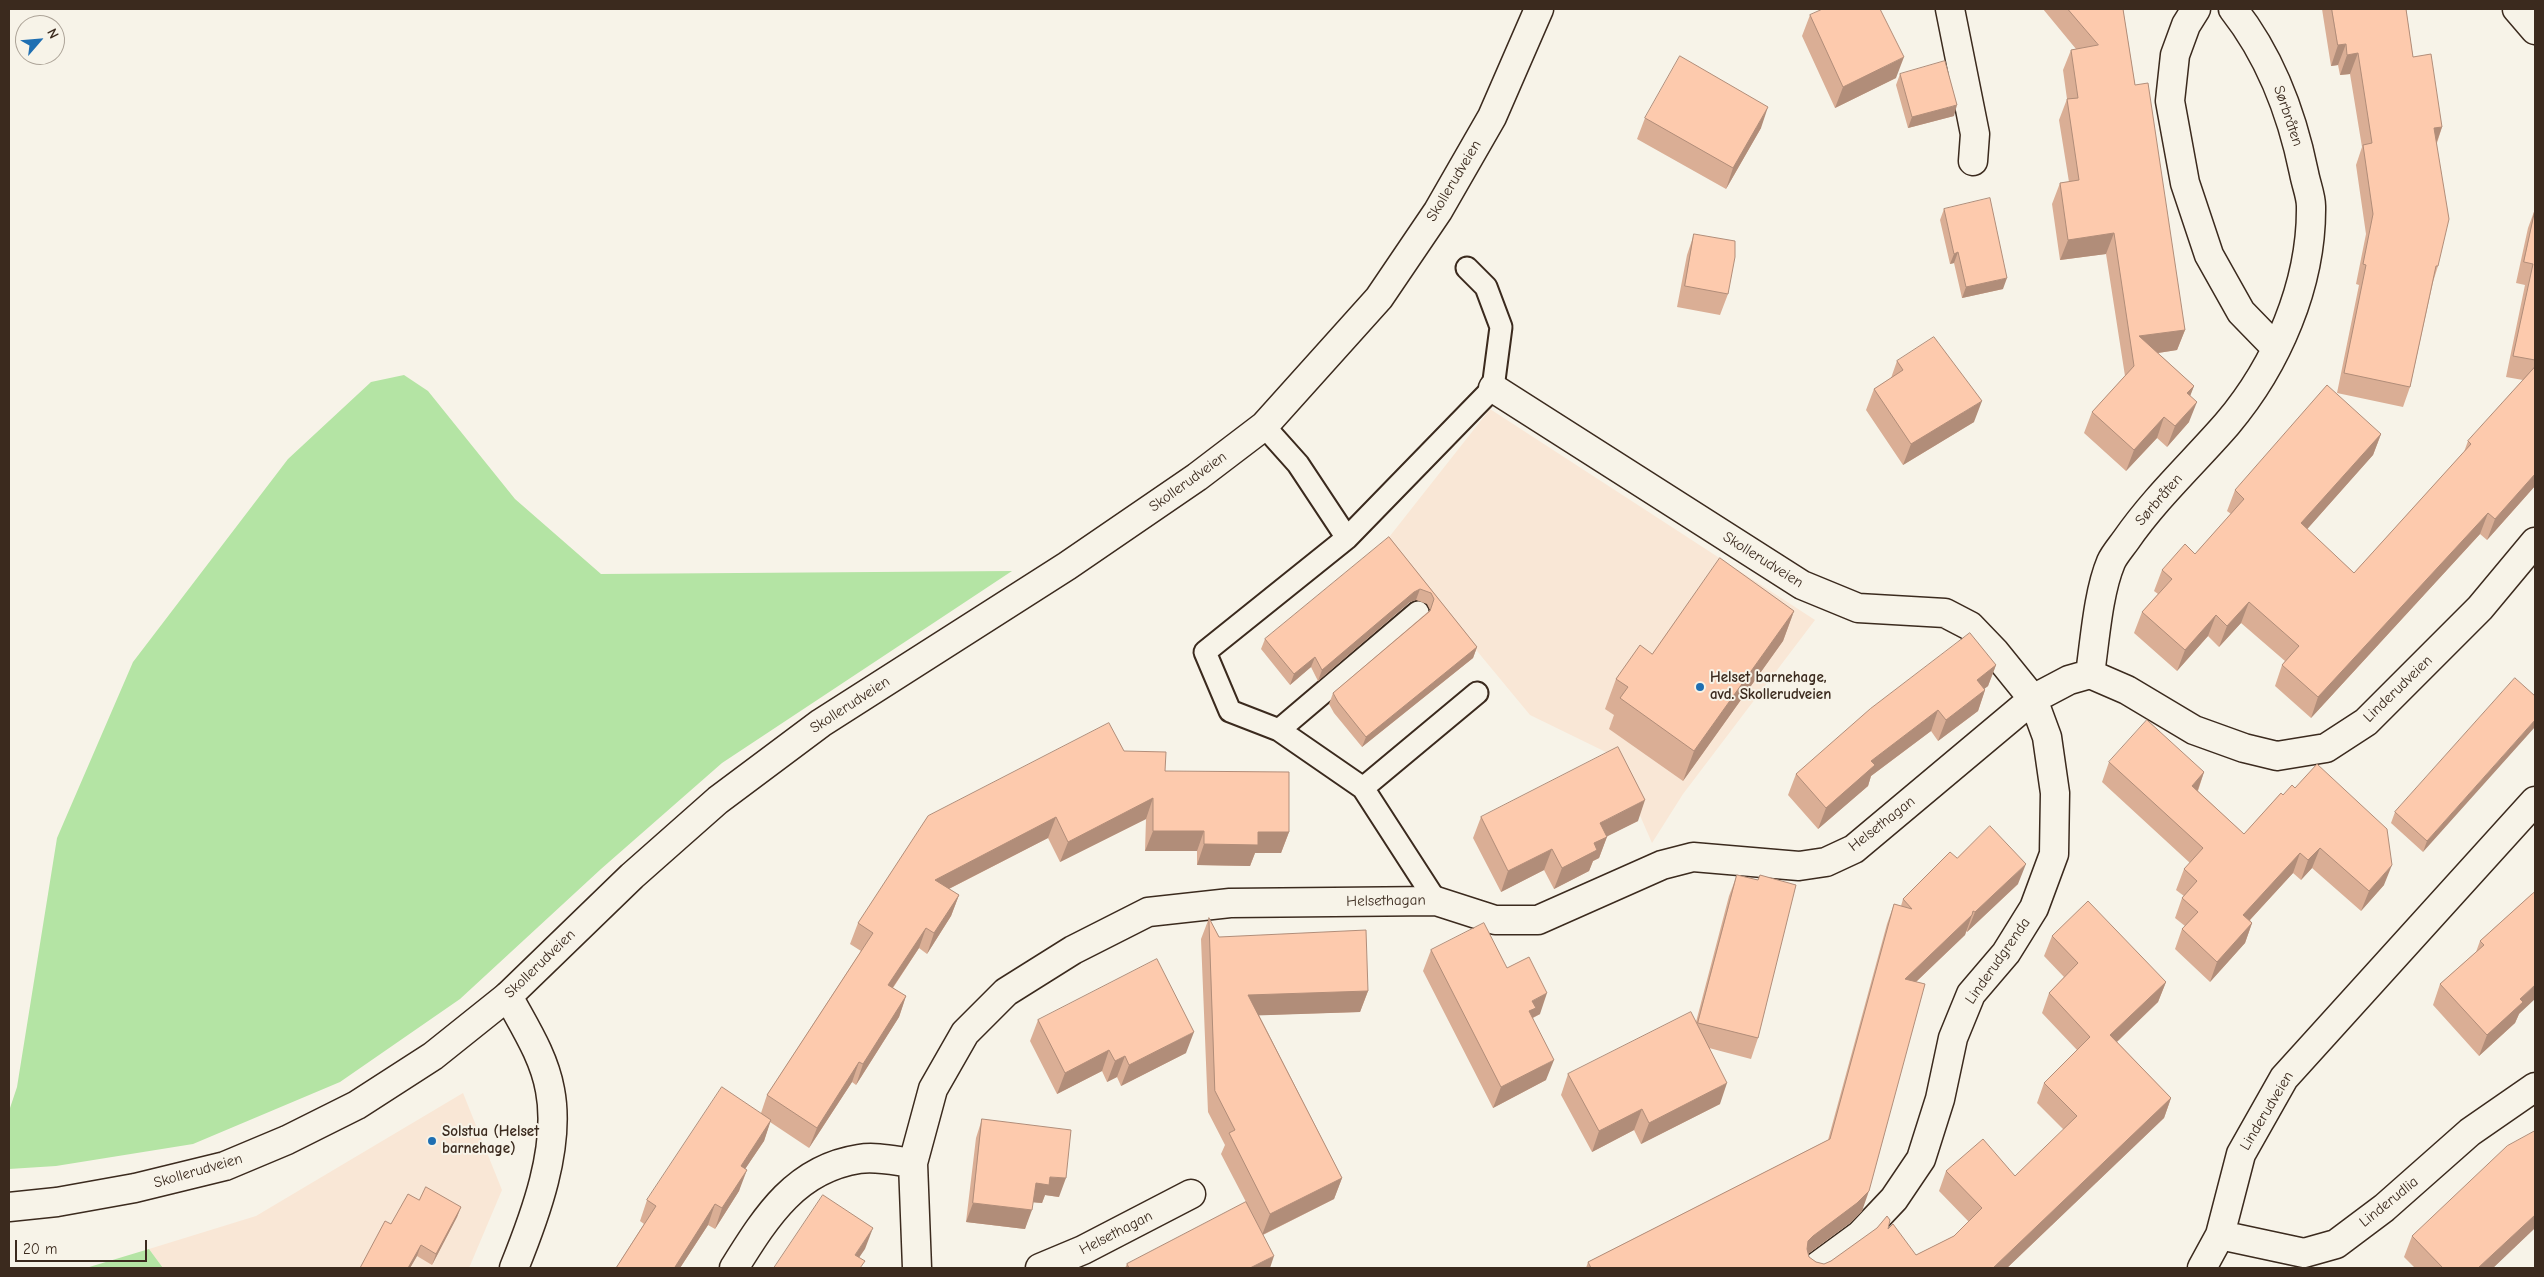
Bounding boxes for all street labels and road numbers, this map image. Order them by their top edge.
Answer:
street label: Sørbråten [2269,83,2307,149]
street label: Skollerudveien [1423,137,1485,225]
street label: Skollerudveien [1146,448,1230,516]
street label: Sørbråten [2132,470,2186,530]
street label: Skollerudveien [1719,528,1807,592]
street label: Linderudveien [2360,652,2436,726]
street label: Skollerudveien [807,673,893,737]
street label: Helsethagan [1845,792,1919,856]
street label: Helsethagan [1346,891,1426,911]
street label: Linderudgrenda [1962,914,2034,1008]
street label: Skollerudveien [501,926,579,1002]
street label: Linderudveien [2236,1068,2298,1154]
street label: Skollerudveien [152,1150,244,1192]
street label: Linderudlia [2356,1173,2422,1231]
street label: Helsethagan [1077,1207,1155,1259]

